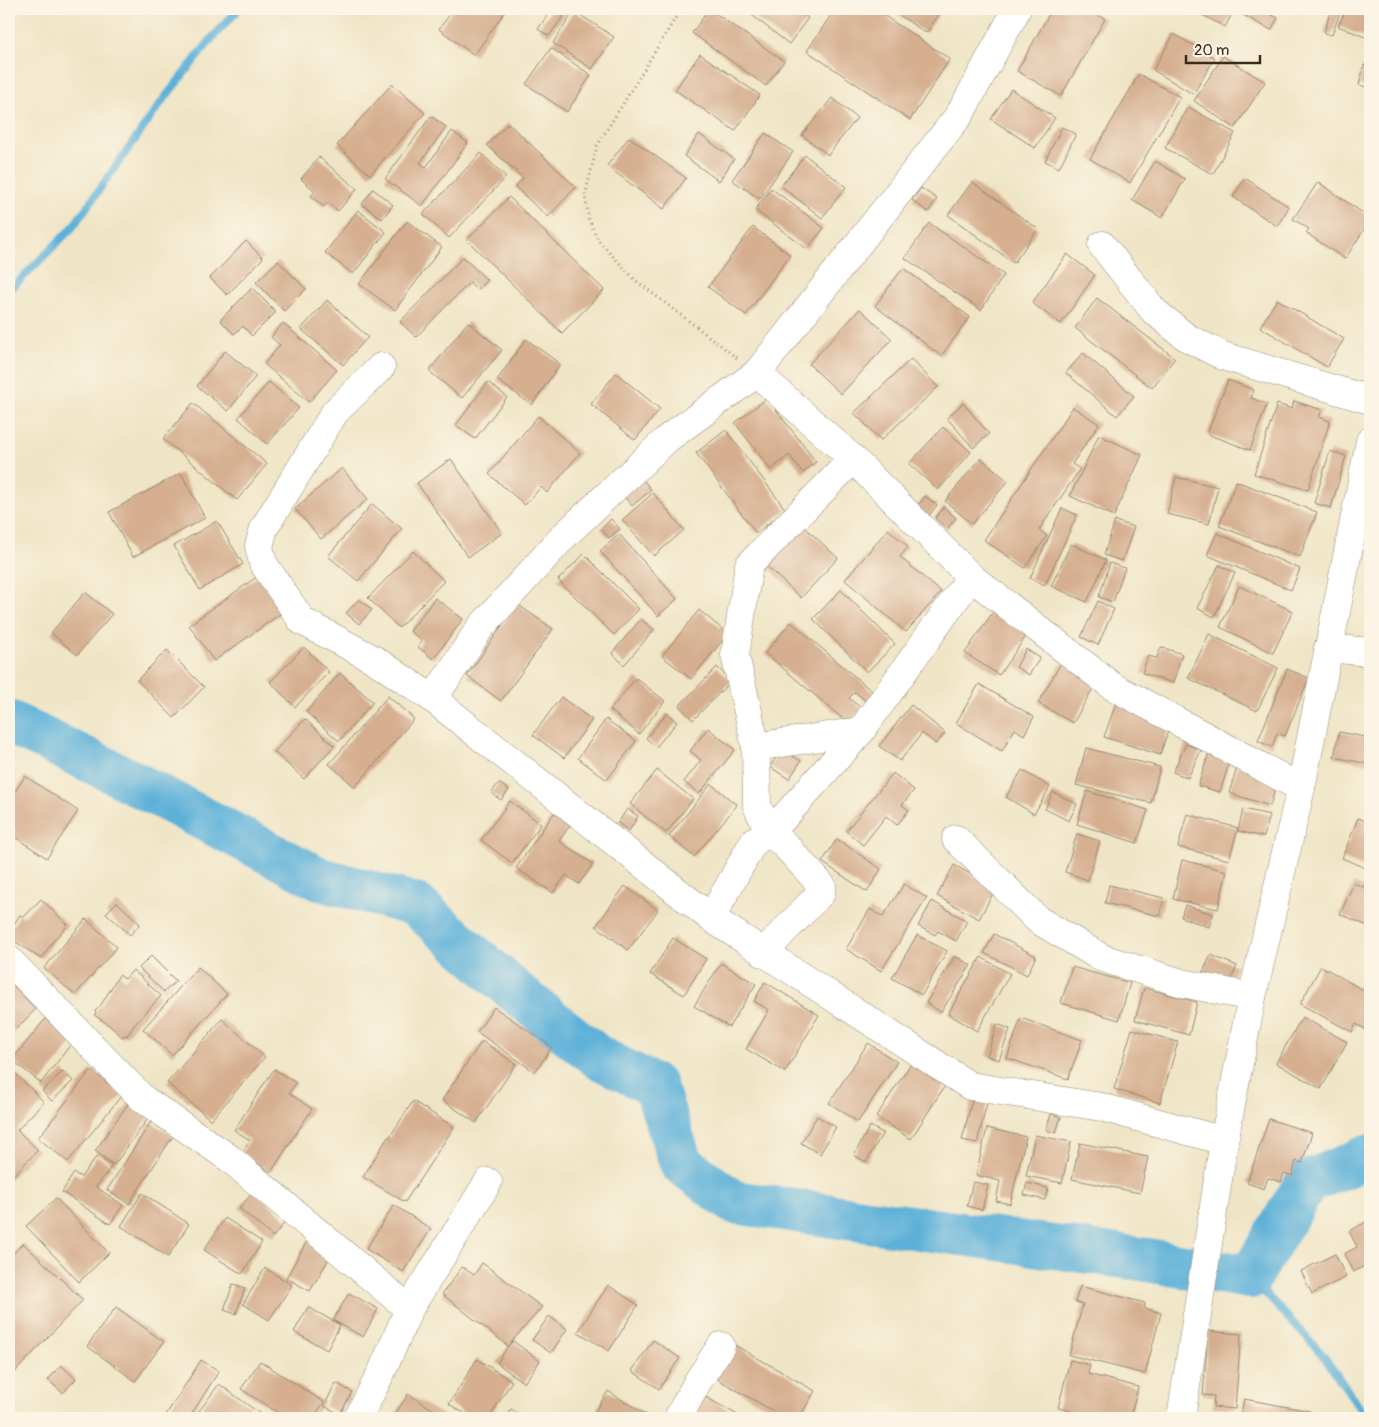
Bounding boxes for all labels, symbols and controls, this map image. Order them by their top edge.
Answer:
scale bar [1186,32,1260,64]
text: 20 m [1194,41,1229,60]

